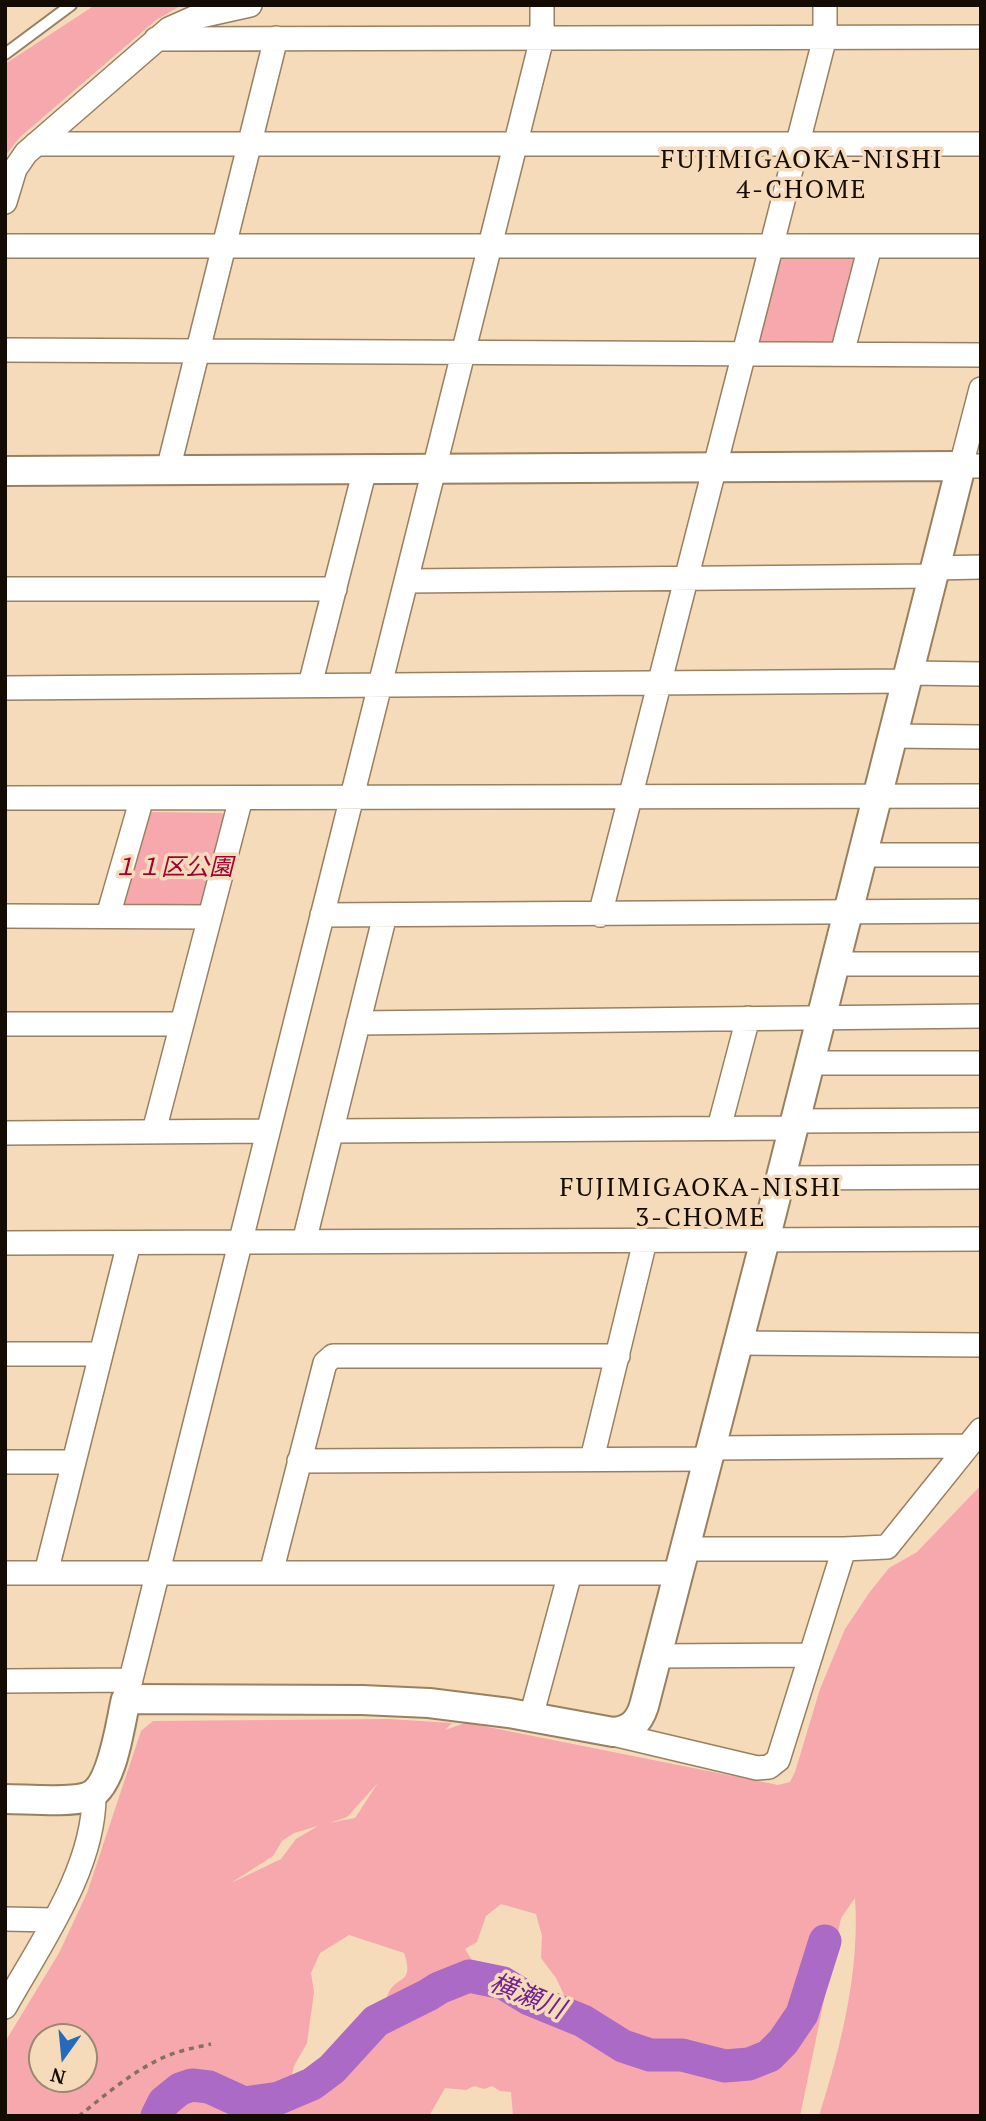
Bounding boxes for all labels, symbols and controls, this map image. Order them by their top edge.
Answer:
district label: FUJIMIGAOKA-NISHI 4-CHOME [663,145,941,206]
park label: １１区公園 [113,854,233,882]
district label: FUJIMIGAOKA-NISHI 3-CHOME [562,1173,840,1234]
water label: 横瀬川 [485,1968,569,2026]
north arrow [28,2023,98,2093]
text: N [48,2063,68,2091]

